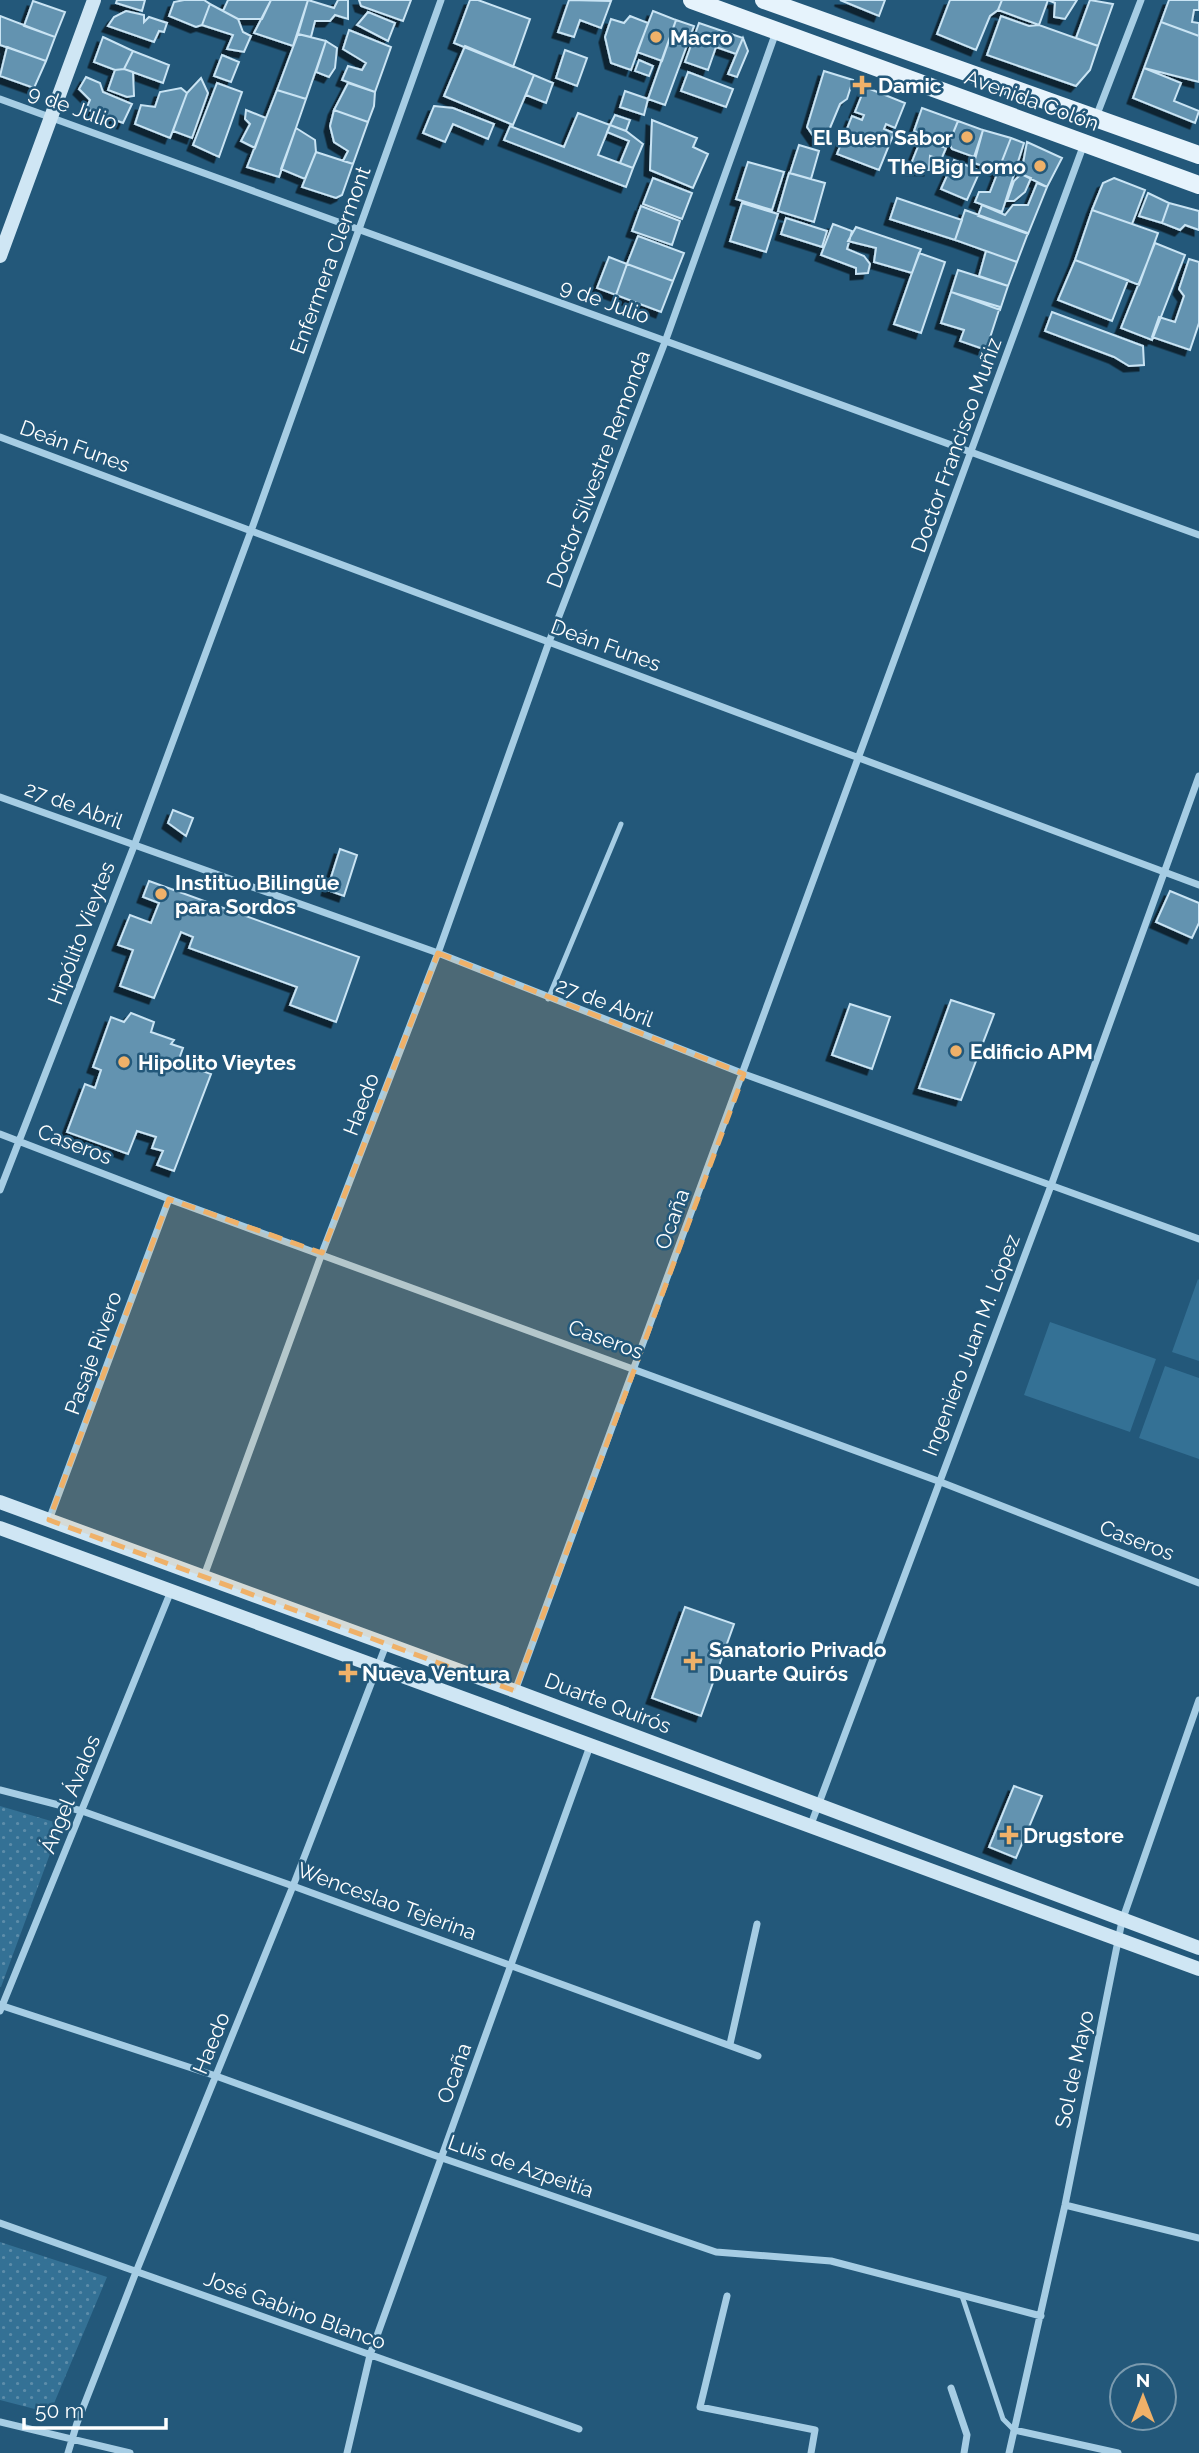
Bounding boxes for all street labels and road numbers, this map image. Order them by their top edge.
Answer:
street label: Avenida Colón [962,64,1102,136]
street label: 9 de Julio [25,79,121,135]
street label: Enfermera Clermont [284,163,376,357]
street label: 9 de Julio [557,273,653,329]
street label: Doctor Francisco Muñiz [905,334,1007,556]
street label: Doctor Silvestre Remonda [541,347,655,591]
street label: Deán Funes [17,415,133,477]
street label: Deán Funes [548,614,664,676]
street label: 27 de Abril [22,776,127,834]
street label: Hipólito Vieytes [42,858,120,1008]
street label: 27 de Abril [553,972,658,1032]
street label: Haedo [338,1069,384,1139]
street label: Caseros [34,1118,116,1170]
street label: Ocaña [650,1185,694,1253]
street label: Ingeniero Juan M. López [917,1231,1025,1459]
street label: Pasaje Rivero [59,1288,127,1418]
street label: Caseros [565,1314,647,1364]
street label: Caseros [1096,1514,1178,1566]
street label: Duarte Quirós [541,1667,675,1739]
street label: Ángel Ávalos [35,1731,105,1857]
street label: Wenceslao Tejerina [294,1857,480,1945]
street label: Haedo [187,2008,235,2078]
street label: Sol de Mayo [1049,2008,1099,2130]
street label: Ocaña [432,2039,476,2107]
street label: Luis de Azpeitía [445,2129,597,2203]
street label: José Gabino Blanco [201,2265,389,2355]

